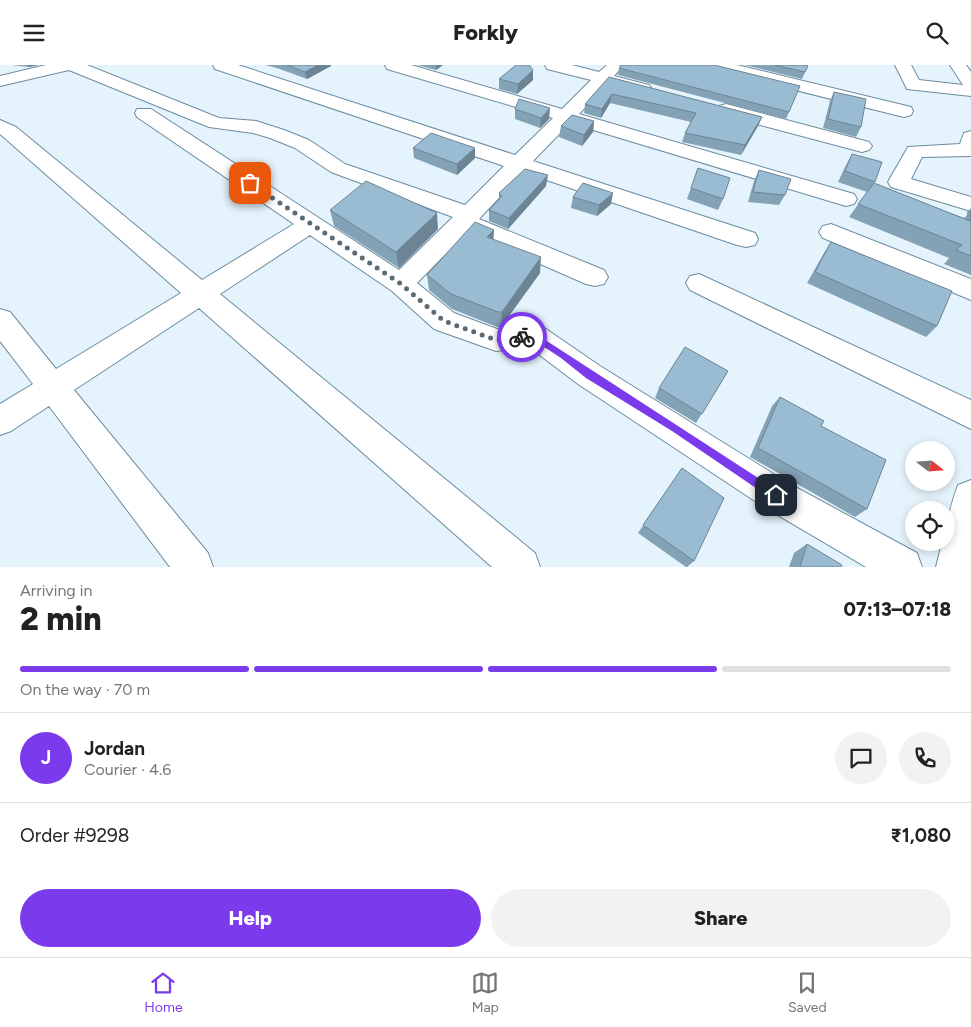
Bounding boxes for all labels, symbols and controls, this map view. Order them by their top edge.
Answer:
icon: menu [20,19,48,47]
text: Forkly [453,19,518,46]
icon: search [923,19,951,47]
pin [229,162,271,204]
icon: bag [236,169,264,197]
courier [497,312,547,362]
icon: bike [508,323,536,351]
north arrow [905,441,955,491]
map controls [905,441,955,551]
pin [755,474,797,516]
icon: home [762,481,790,509]
button: locate [905,501,955,551]
text: Arriving in [20,581,92,600]
text: 07:13–07:18 [844,598,951,621]
text: 2 min [20,600,102,638]
text: On the way · 70 m [20,680,150,699]
button: chat [835,732,887,784]
button: phone [899,732,951,784]
text: Jordan [84,737,145,760]
text: J [41,746,51,769]
text: Courier · 4.6 [84,760,171,779]
text: Order #9298 [20,824,130,847]
text: ₹1,080 [890,824,951,847]
button: Help [20,889,481,947]
button: Share [491,889,951,947]
tab: Home [144,969,183,1016]
tab: Map [471,969,499,1016]
tab: Saved [788,969,827,1016]

